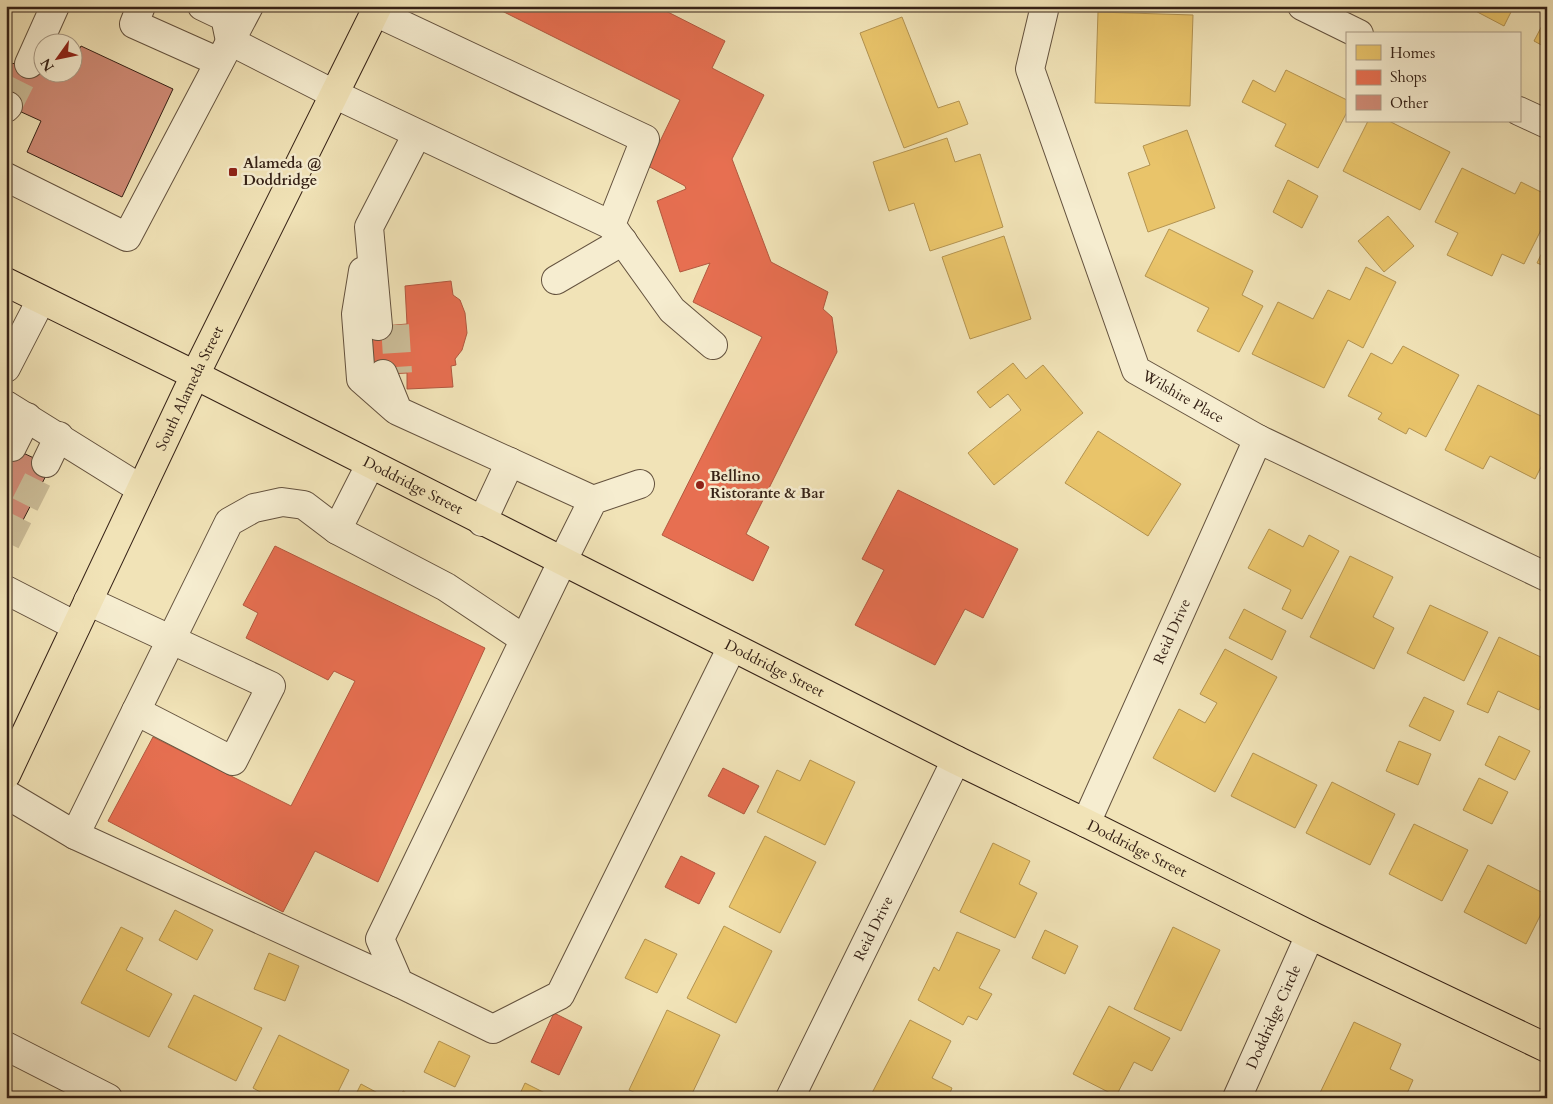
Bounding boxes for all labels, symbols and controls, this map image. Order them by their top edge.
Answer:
north arrow [32,32,82,82]
legend [1346,32,1520,122]
text: Homes [1390,43,1435,63]
text: N [36,55,59,75]
text: Shops [1390,67,1427,87]
text: Other [1390,93,1429,113]
place label: Alameda @ Doddridge [243,153,322,190]
marker: Alameda @ Doddridge [227,166,239,178]
street label: South Alameda Street [151,322,228,454]
street label: Wilshire Place [1138,365,1228,428]
street label: Doddridge Street [360,452,467,519]
place label: Bellino Ristorante & Bar [710,466,826,503]
marker: Bellino Ristorante & Bar [694,479,706,491]
street label: Reid Drive [1148,595,1195,667]
street label: Doddridge Street [721,635,828,702]
street label: Doddridge Street [1084,815,1191,882]
street label: Reid Drive [849,892,898,964]
street label: Doddridge Circle [1241,961,1305,1072]

